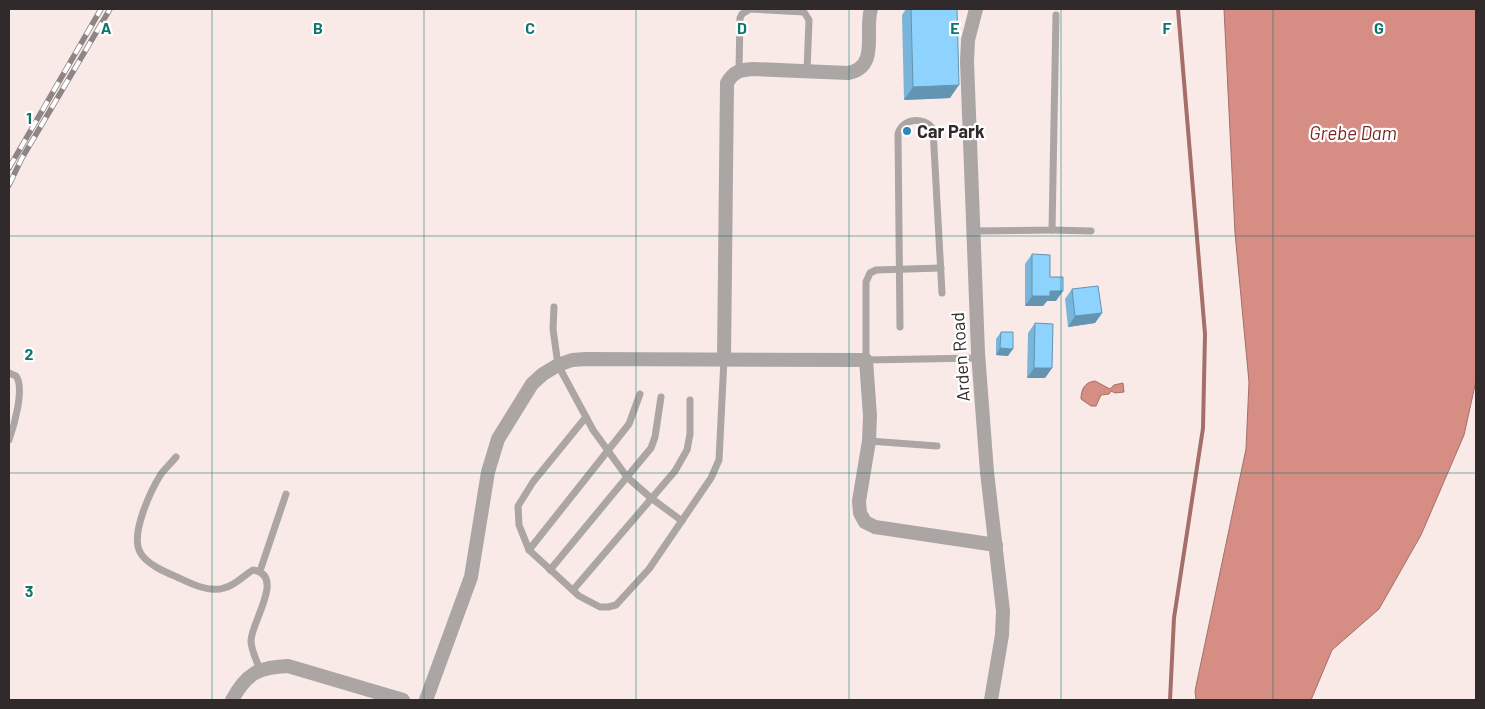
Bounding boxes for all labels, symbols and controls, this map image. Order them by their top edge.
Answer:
text: A [101,18,112,37]
text: B [313,18,323,37]
text: C [525,18,535,37]
text: D [737,18,747,37]
text: E [950,18,960,37]
text: F [1163,18,1172,37]
text: G [1374,18,1384,37]
text: 1 [26,108,32,127]
place label: Car Park [917,120,985,142]
water label: Grebe Dam [1309,121,1397,144]
marker: Car Park [901,125,913,137]
street label: Arden Road [946,311,974,403]
text: 2 [25,344,34,363]
text: 3 [25,581,33,600]

